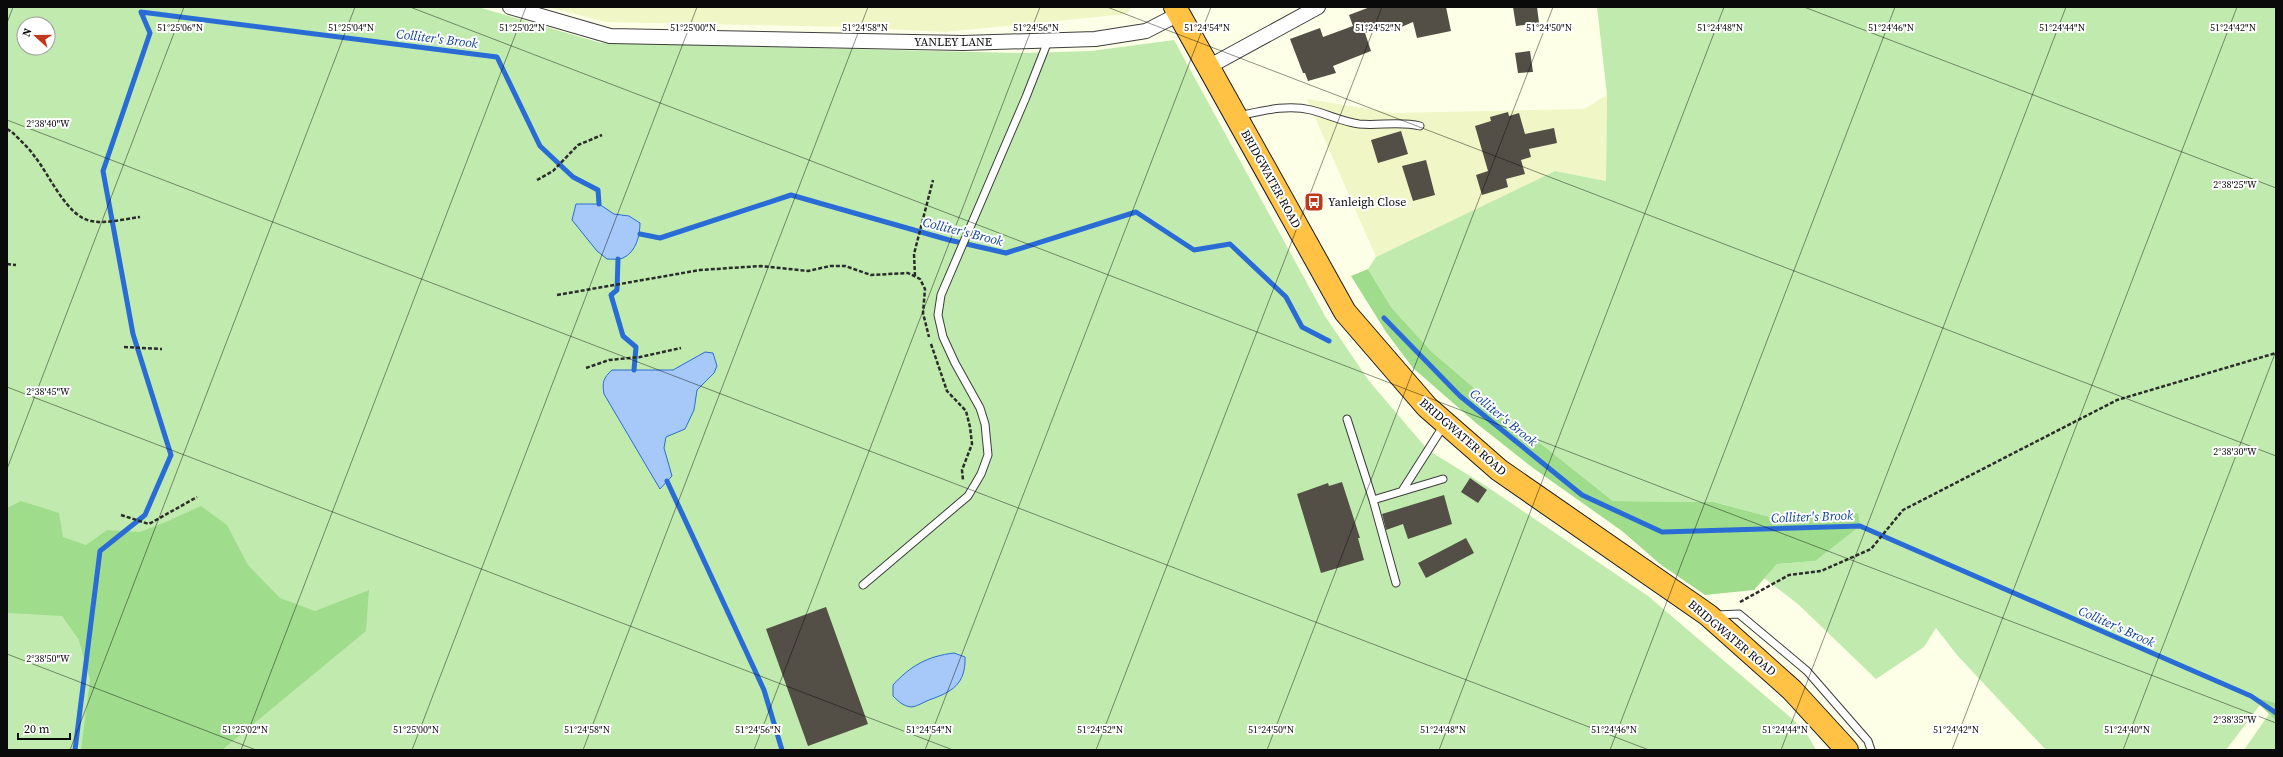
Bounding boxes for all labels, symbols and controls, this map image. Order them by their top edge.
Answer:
north arrow [16,16,56,56]
text: 51°25'06"N [157,21,203,34]
text: 51°25'04"N [328,21,374,34]
text: 51°25'02"N [499,21,545,34]
text: 51°25'00"N [670,21,716,34]
text: 51°24'58"N [842,21,888,34]
text: 51°24'56"N [1013,21,1059,34]
text: 51°24'54"N [1184,21,1230,34]
text: 51°24'52"N [1355,21,1401,34]
text: 51°24'50"N [1526,21,1572,34]
text: 51°24'48"N [1697,21,1743,34]
text: 51°24'46"N [1868,21,1914,34]
text: 51°24'44"N [2039,21,2085,34]
text: 51°24'42"N [2210,21,2256,34]
water label: Colliter's Brook [395,25,480,52]
text: N [19,26,36,39]
street label: YANLEY LANE [914,34,992,50]
text: 2°38'40"W [26,117,70,130]
street label: BRIDGWATER ROAD [1237,127,1305,231]
text: 2°38'25"W [2213,178,2257,191]
bus stop icon: Yanleigh Close [1303,191,1325,213]
place label: Yanleigh Close [1328,194,1406,210]
water label: Colliter's Brook [921,213,1006,250]
text: 2°38'45"W [26,385,70,398]
water label: Colliter's Brook [1466,385,1542,450]
street label: BRIDGWATER ROAD [1416,395,1510,479]
text: 2°38'30"W [2213,445,2257,458]
water label: Colliter's Brook [1771,507,1854,526]
street label: BRIDGWATER ROAD [1685,596,1779,680]
water label: Colliter's Brook [2076,602,2158,651]
text: 2°38'50"W [26,652,70,665]
text: 2°38'35"W [2213,713,2257,726]
scale bar [18,715,70,741]
text: 20 m [24,721,50,737]
text: 51°25'02"N [222,723,268,736]
text: 51°25'00"N [393,723,439,736]
text: 51°24'58"N [564,723,610,736]
text: 51°24'56"N [735,723,781,736]
text: 51°24'54"N [906,723,952,736]
text: 51°24'52"N [1077,723,1123,736]
text: 51°24'50"N [1248,723,1294,736]
text: 51°24'48"N [1420,723,1466,736]
text: 51°24'46"N [1591,723,1637,736]
text: 51°24'44"N [1762,723,1808,736]
text: 51°24'42"N [1933,723,1979,736]
text: 51°24'40"N [2104,723,2150,736]

